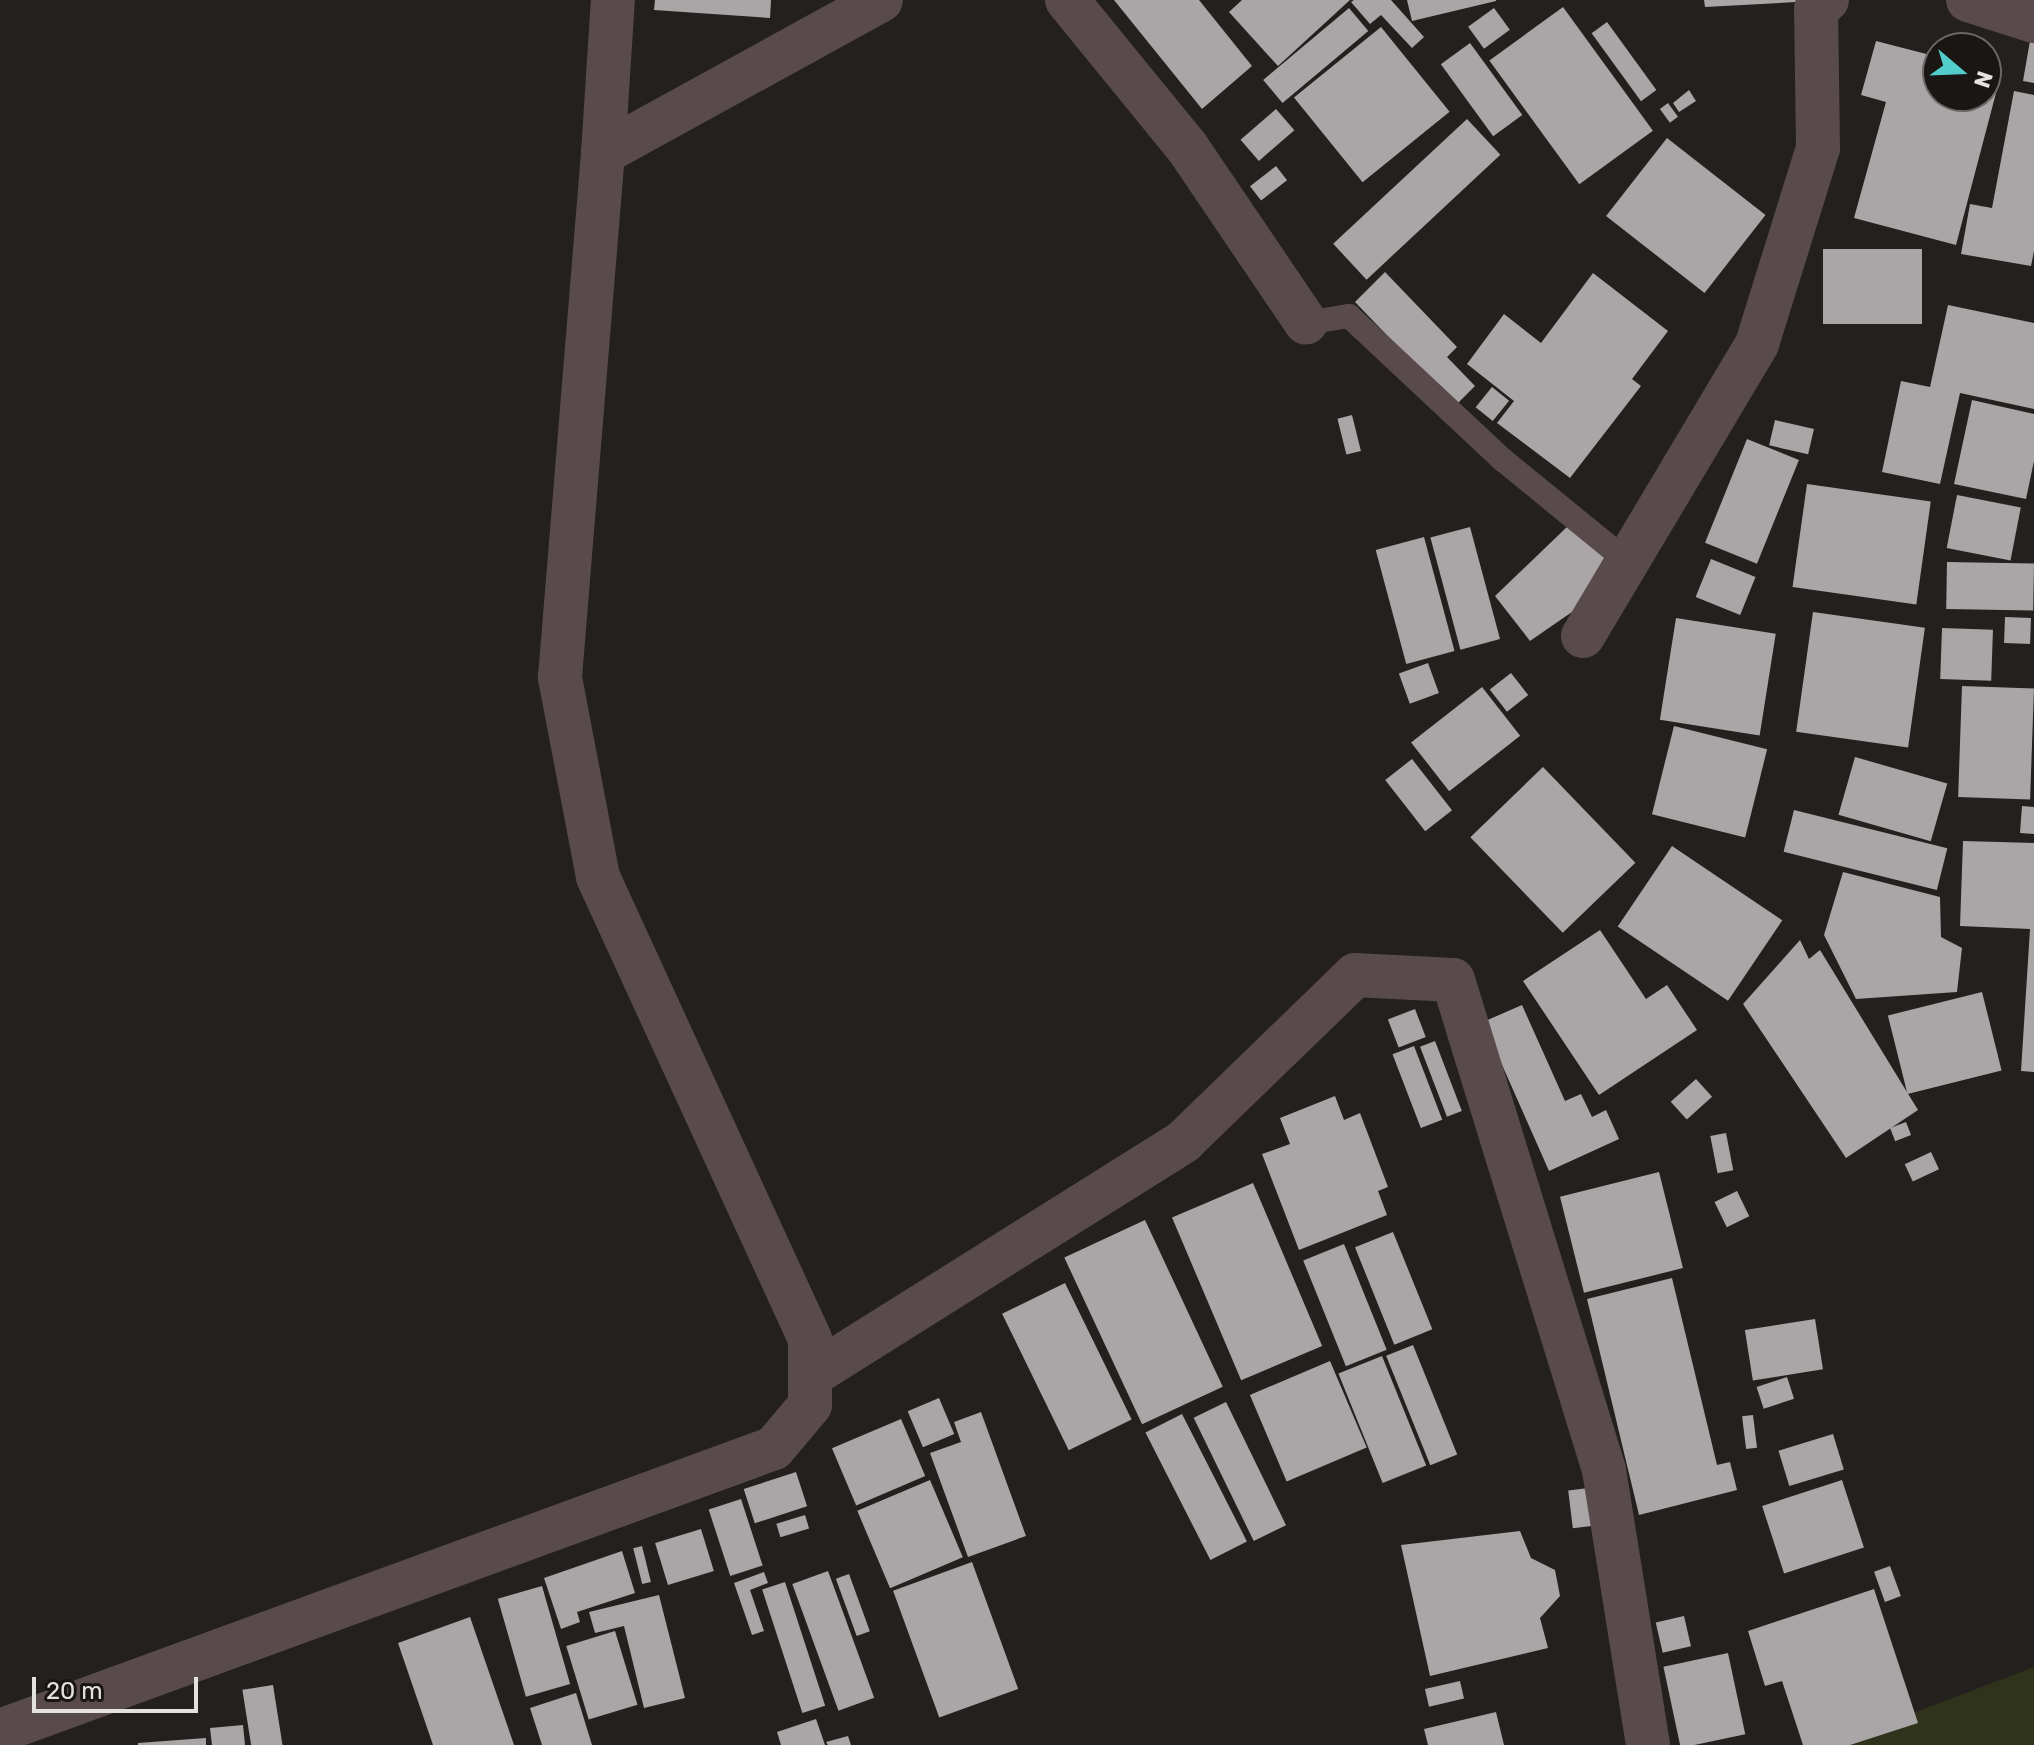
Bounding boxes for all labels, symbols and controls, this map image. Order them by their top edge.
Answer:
north arrow [1922,32,2002,112]
text: N [1968,67,1999,91]
scale bar [36,1661,202,1711]
text: 20 m [46,1677,103,1705]

